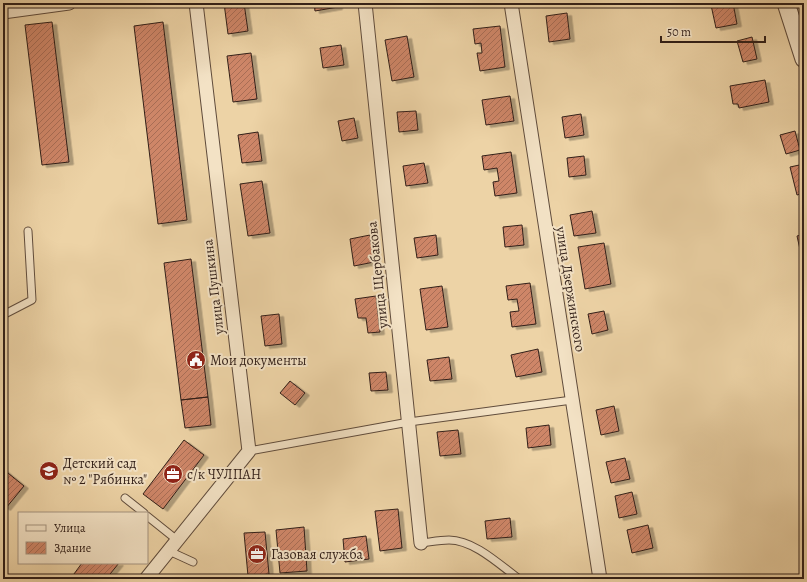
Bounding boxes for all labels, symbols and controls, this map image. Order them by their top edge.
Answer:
scale bar [661,18,765,44]
text: 50 m [667,24,691,40]
street label: улица Щербакова [362,220,393,331]
street label: улица Дзержинского [551,224,590,353]
street label: улица Пушкина [198,238,229,337]
public building icon: Мои документы [185,349,207,371]
place label: Мои документы [210,351,307,370]
place label: Детский сад № 2 "Рябинка" [63,454,147,489]
school or university icon: Детский сад № 2 "Рябинка" [38,460,60,482]
office icon: с/к ЧУЛПАН [162,463,184,485]
place label: с/к ЧУЛПАН [187,465,261,484]
legend [18,512,148,564]
text: Улица [54,520,86,536]
text: Здание [54,540,91,556]
office icon: Газовая служба [246,543,268,565]
place label: Газовая служба [271,545,363,564]

